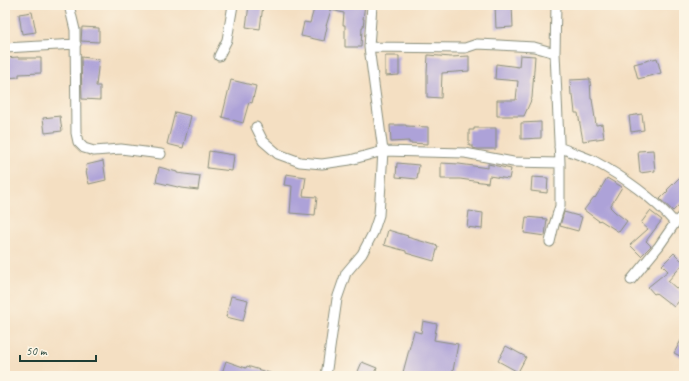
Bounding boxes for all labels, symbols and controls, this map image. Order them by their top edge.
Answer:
scale bar [20,337,96,363]
text: 50 m [26,343,48,359]

